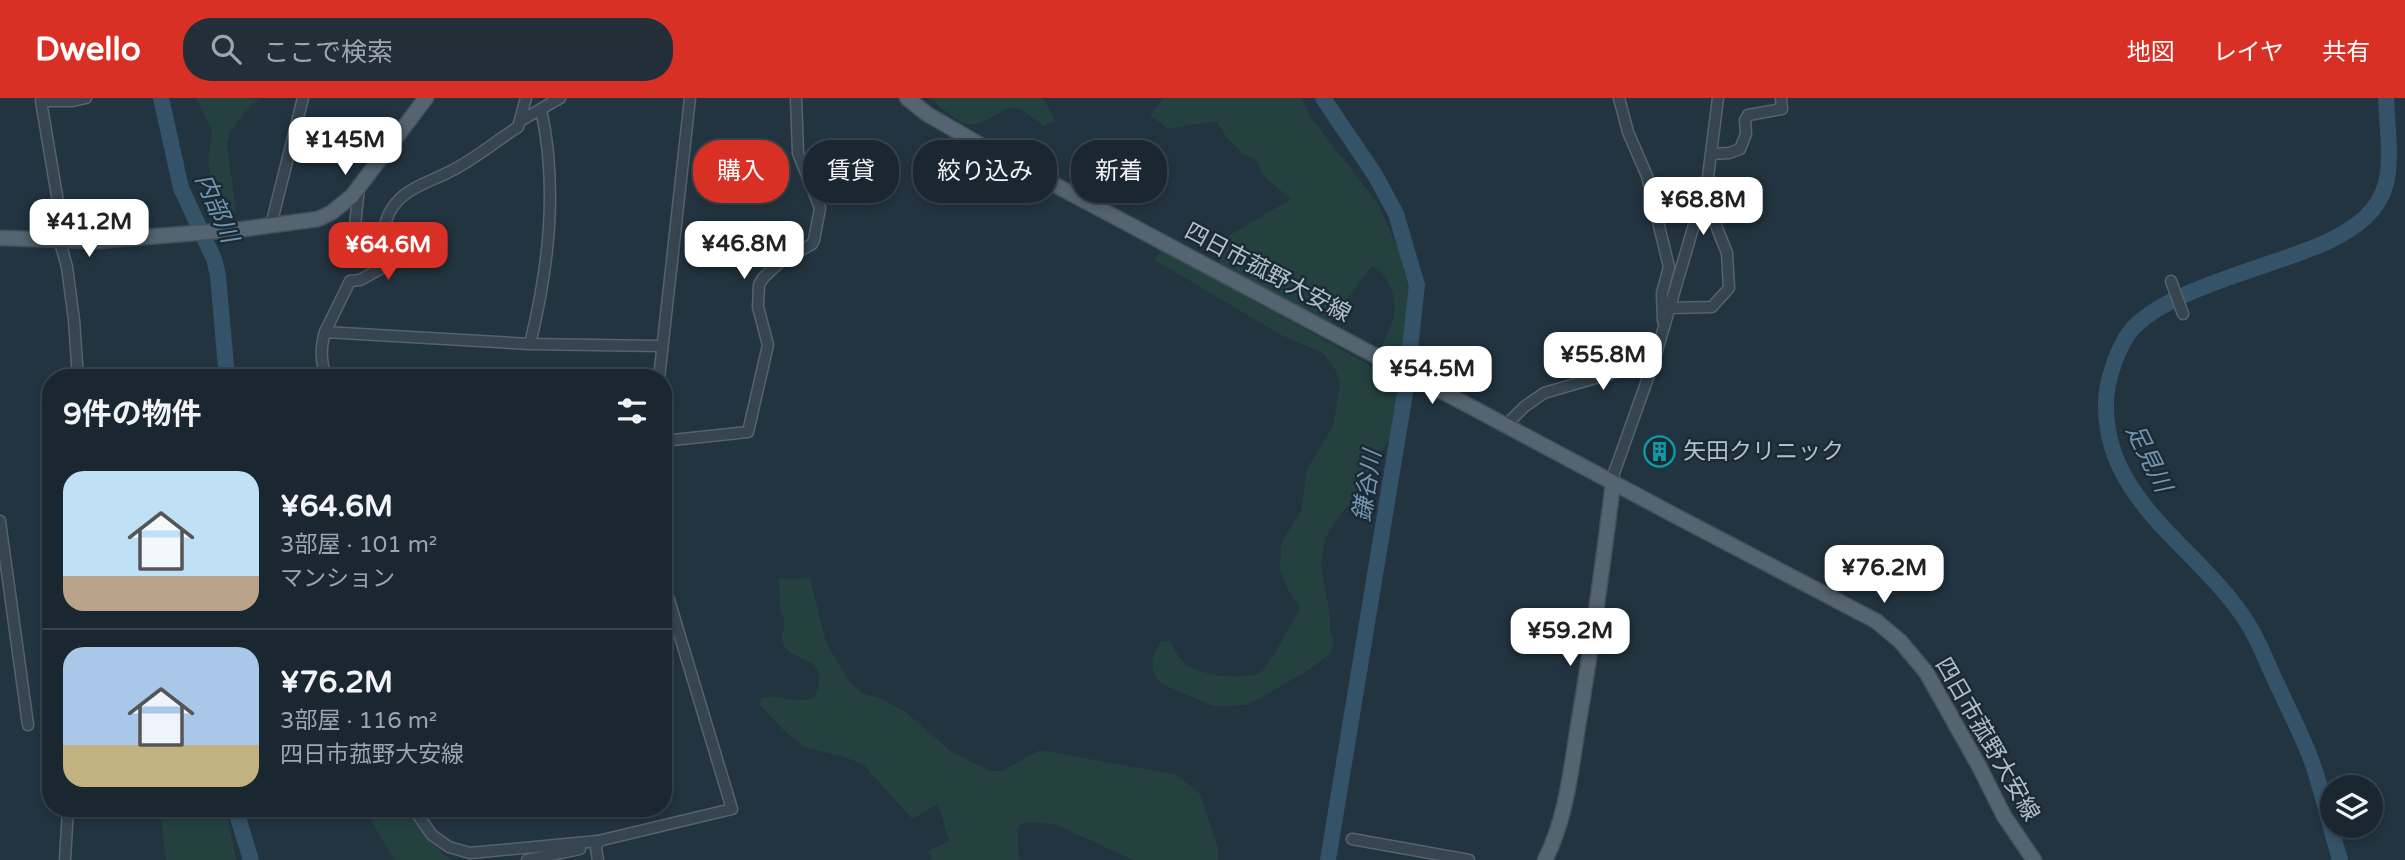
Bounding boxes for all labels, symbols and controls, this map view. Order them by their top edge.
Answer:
search box [183,18,673,81]
text: Dwello [35,30,141,69]
icon: search [207,30,245,68]
text: ここで検索 [263,37,393,68]
text: 地図 [2127,38,2175,67]
text: レイヤ [2213,38,2284,67]
text: 共有 [2322,38,2370,67]
pin: ¥145M [296,118,394,177]
text: ¥145M [305,126,385,154]
chip: 購入 [693,140,789,203]
chip: 賃貸 [803,140,899,203]
chip: 絞り込み [913,140,1057,203]
chip: 新着 [1071,140,1167,203]
water label: 内部川 [189,169,245,250]
pin: ¥68.8M [1646,178,1760,237]
text: ¥68.8M [1660,186,1746,214]
pin: ¥41.2M [32,200,146,259]
text: ¥41.2M [46,208,132,236]
street label: 四日市菰野大安線 [1180,217,1355,328]
pin: ¥64.6M [331,222,445,282]
pin: ¥46.8M [687,222,801,281]
text: ¥46.8M [701,230,787,258]
text: ¥64.6M [345,231,431,259]
pin: ¥55.8M [1546,332,1660,392]
text: ¥55.8M [1560,341,1646,369]
pin: ¥54.5M [1375,346,1489,406]
text: ¥54.5M [1389,355,1475,383]
icon: filters [613,392,651,430]
text: 9件の物件 [63,396,202,433]
water label: 足見川 [2120,420,2179,500]
building icon: 矢田クリニック [1643,434,1677,468]
place label: 矢田クリニック [1683,438,1844,466]
water label: 鎌谷川 [1348,445,1388,524]
text: ¥64.6M [280,488,393,525]
icon: home [119,499,203,583]
text: 3部屋 · 101 m² [280,531,437,559]
pin: ¥76.2M [1827,546,1941,605]
text: ¥76.2M [1841,554,1927,582]
text: マンション [280,565,395,593]
pin: ¥59.2M [1513,608,1627,668]
text: ¥59.2M [1527,617,1613,645]
street label: 四日市菰野大安線 [1929,653,2045,826]
text: ¥76.2M [280,664,393,701]
icon: home [119,675,203,759]
text: 3部屋 · 116 m² [280,707,437,735]
text: 四日市菰野大安線 [280,741,464,769]
map controls [2320,775,2383,838]
button: layers [2320,775,2383,838]

